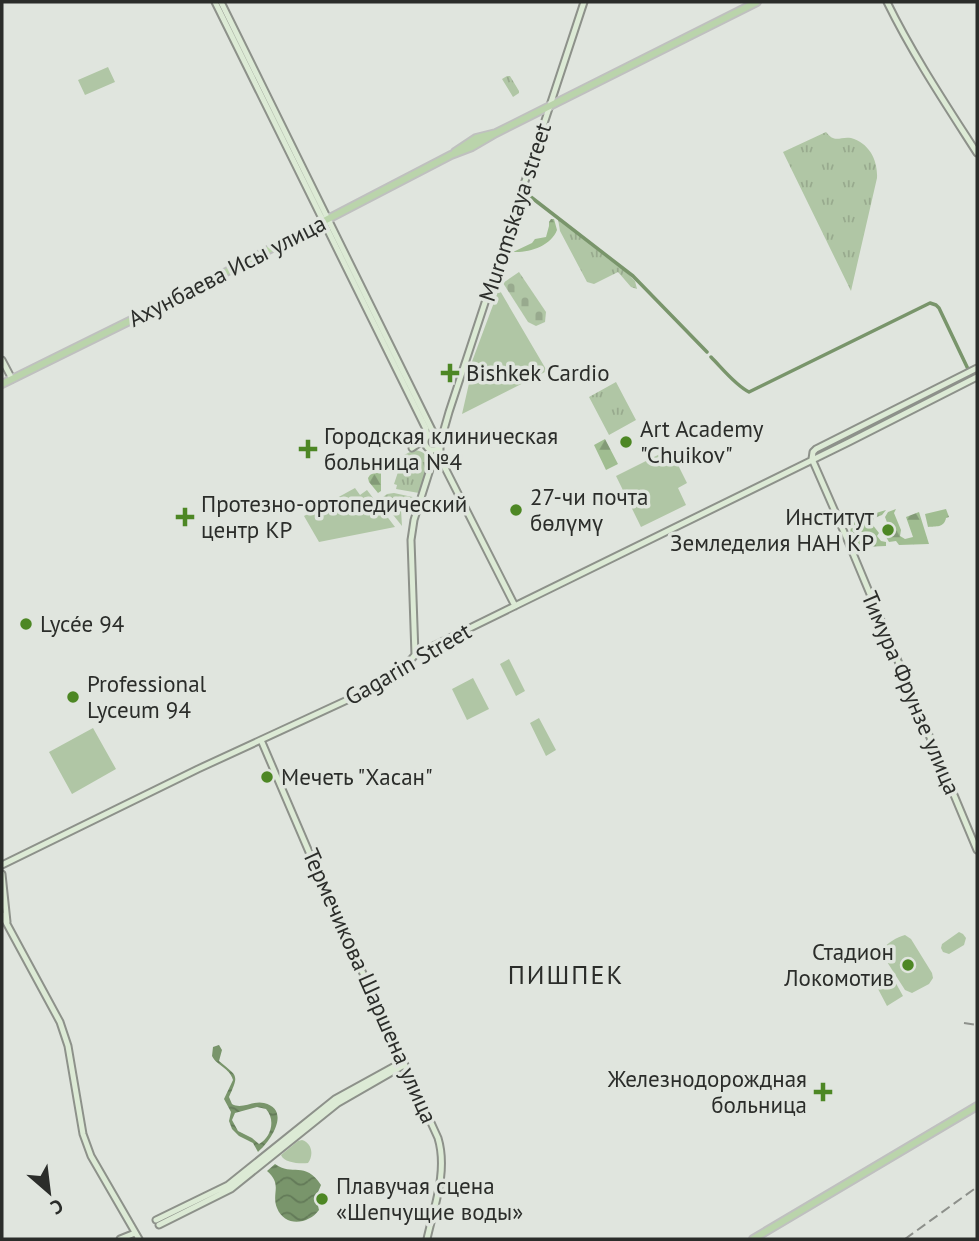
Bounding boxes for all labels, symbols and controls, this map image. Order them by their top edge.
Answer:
street label: Muromskaya street [472,119,557,305]
street label: Ахунбаева Исы улица [123,208,330,333]
place label: Bishkek Cardio [466,358,610,387]
marker: Bishkek Cardio [440,363,460,383]
place label: Art Academy "Chuikov" [640,414,764,469]
place label: Городская клиническая больница №4 [324,421,558,476]
marker: Art Academy "Chuikov" [618,434,634,450]
marker: Городская клиническая больница №4 [298,439,318,459]
place label: 27-чи почта бөлүмү [530,482,648,537]
place label: Протезно-ортопедический центр КР [201,489,467,544]
marker: 27-чи почта бөлүмү [508,502,524,518]
place label: Институт Земледелия НАН КР [670,502,875,557]
marker: Протезно-ортопедический центр КР [175,507,195,527]
marker: Институт Земледелия НАН КР [880,522,896,538]
street label: Тимура Фрунзе улица [856,587,967,799]
place label: Lycée 94 [40,609,125,638]
marker: Lycée 94 [18,616,34,632]
street label: Gagarin Street [340,616,476,711]
place label: Professional Lyceum 94 [87,669,207,724]
marker: Professional Lyceum 94 [65,689,81,705]
place label: Мечеть "Хасан" [281,762,433,791]
marker: Мечеть "Хасан" [259,769,275,785]
street label: Термечикова Шаршена улица [297,844,444,1128]
place label: Стадион Локомотив [783,937,894,992]
marker: Стадион Локомотив [900,957,916,973]
district label: ПИШПЕК [508,958,624,991]
place label: Железнодорождная больница [607,1064,807,1119]
marker: Железнодорождная больница [813,1082,833,1102]
north arrow [14,1157,84,1227]
place label: Плавучая сцена «Шепчущие воды» [336,1171,523,1226]
marker: Плавучая сцена «Шепчущие воды» [314,1191,330,1207]
text: С [46,1194,67,1220]

